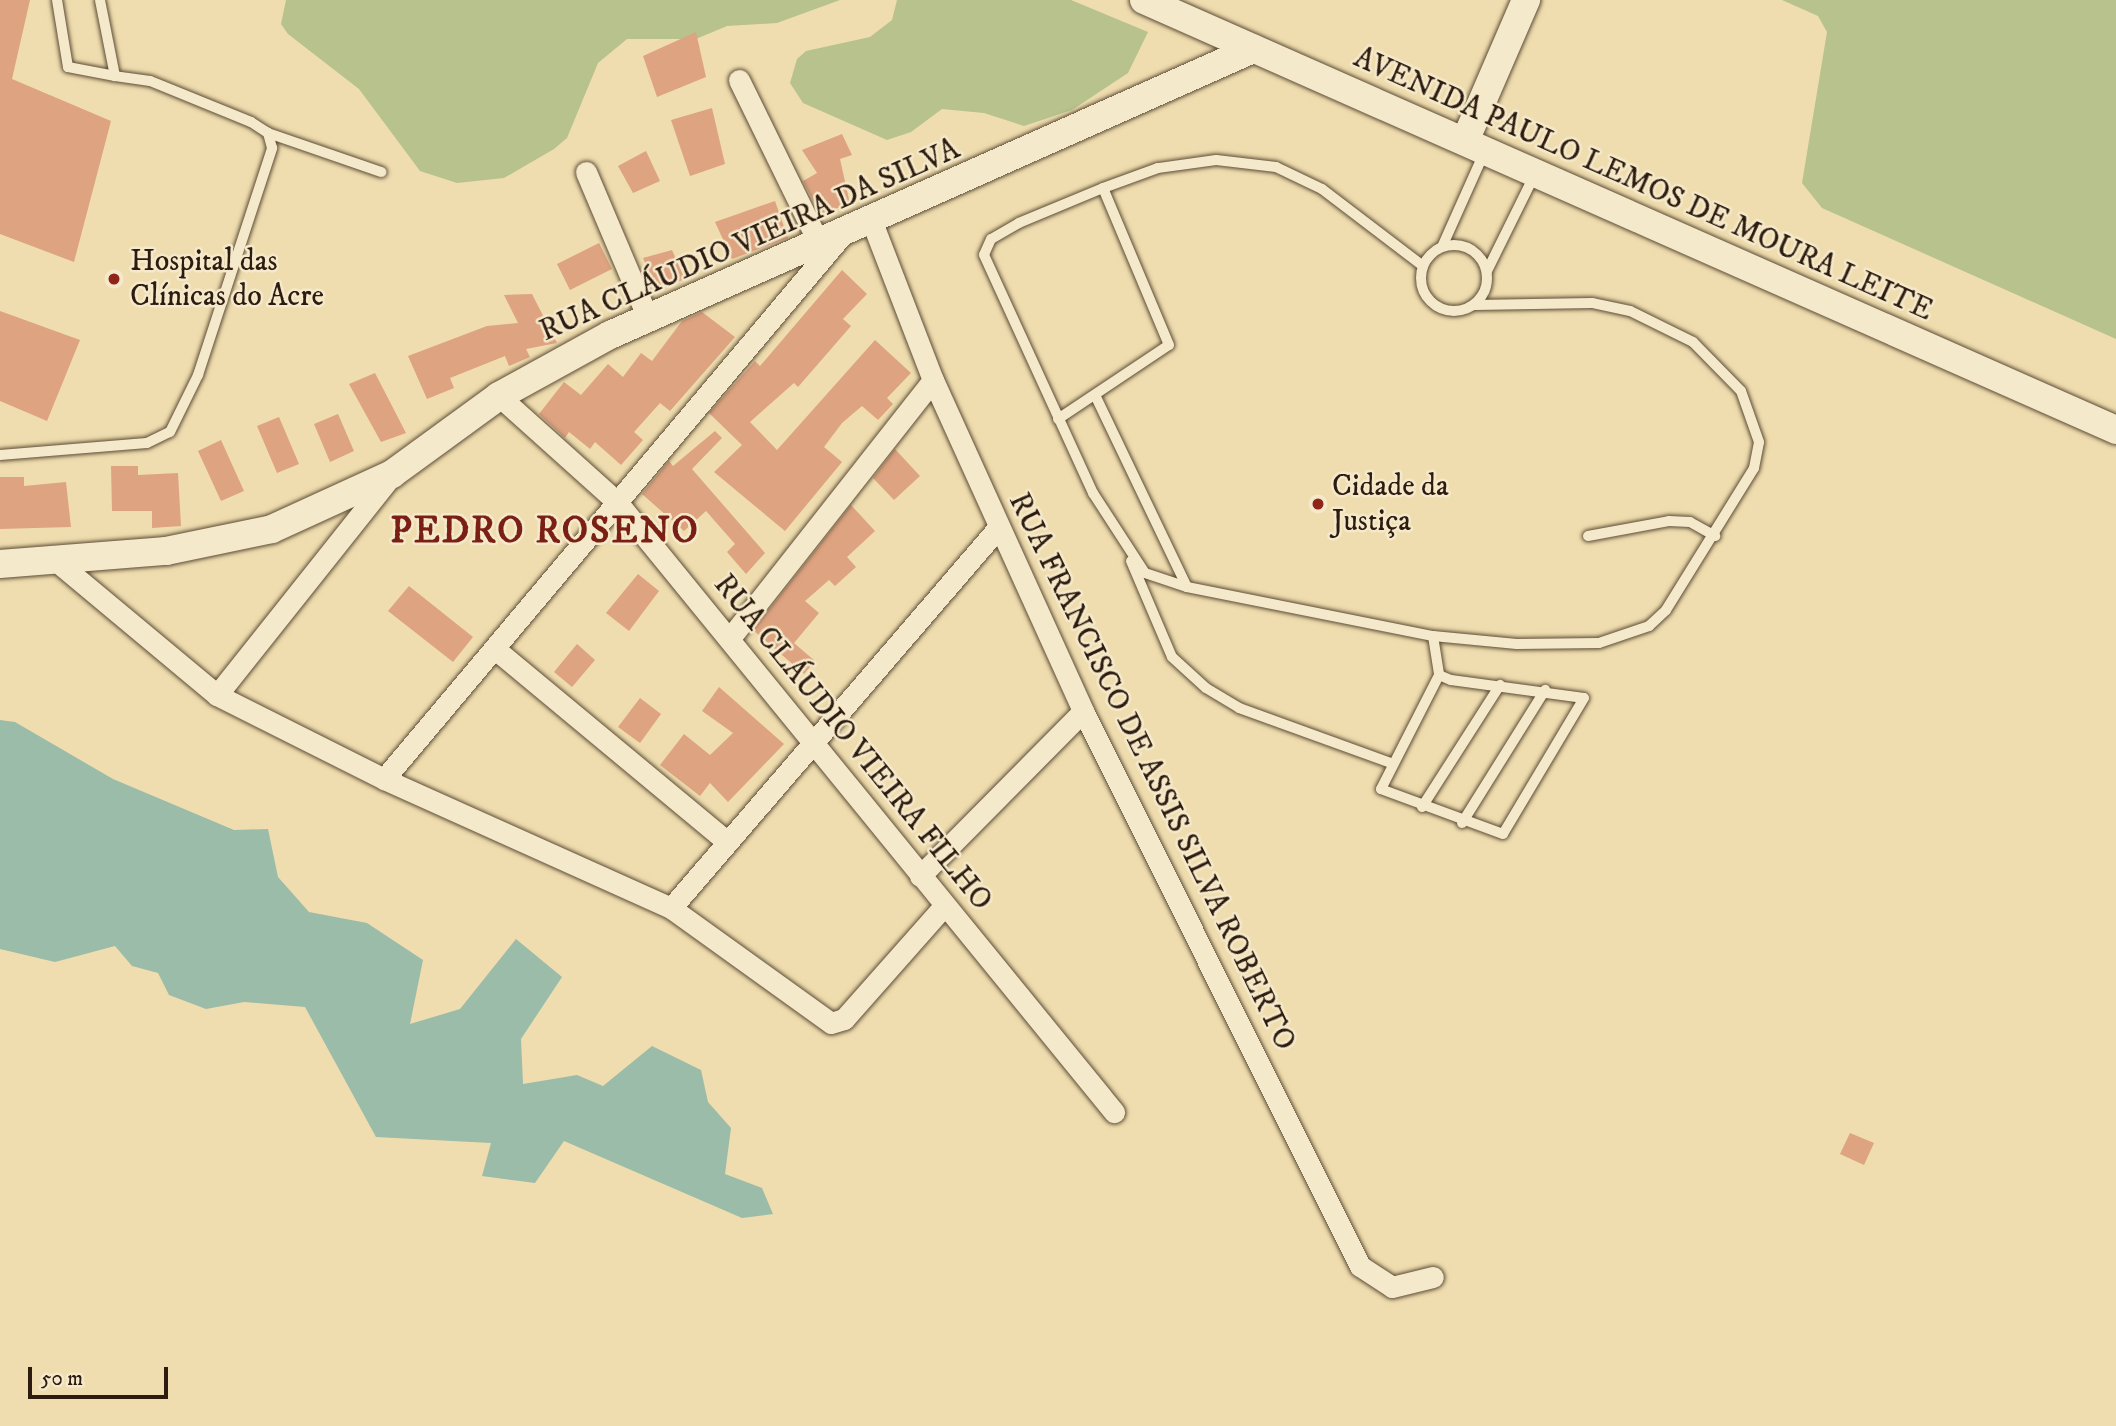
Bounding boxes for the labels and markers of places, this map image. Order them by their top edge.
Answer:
place label: Hospital das Clínicas do Acre [130,244,324,314]
marker: Hospital das Clínicas do Acre [104,269,124,289]
place label: Cidade da Justiça [1332,469,1449,540]
marker: Cidade da Justiça [1310,496,1326,512]

